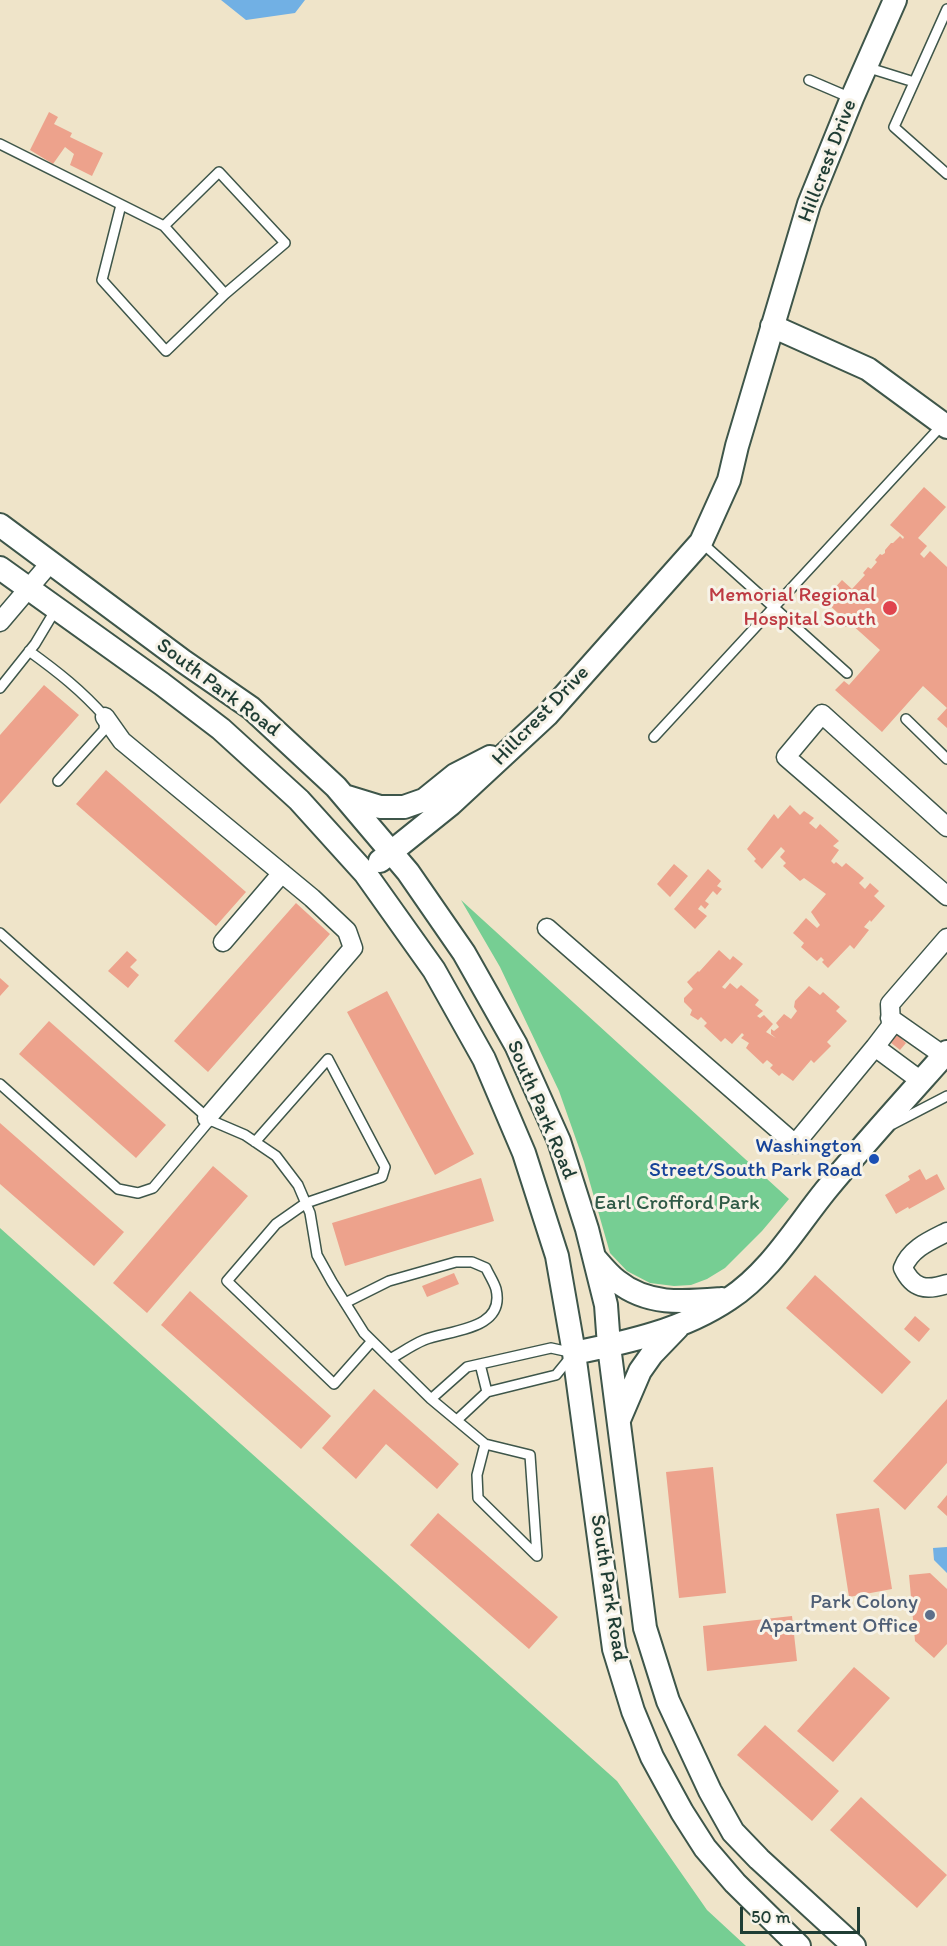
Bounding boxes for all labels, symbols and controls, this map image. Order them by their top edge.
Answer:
street label: Hillcrest Drive [793,96,863,226]
place label: Memorial Regional Hospital South [709,583,876,633]
marker: Memorial Regional Hospital South [881,599,899,617]
street label: South Park Road [151,633,285,743]
street label: Hillcrest Drive [487,661,595,771]
street label: South Park Road [500,1037,582,1183]
place label: Washington Street/South Park Road [649,1134,862,1184]
marker: Washington Street/South Park Road [867,1152,881,1166]
park label: Earl Crofford Park [594,1191,760,1217]
street label: South Park Road [584,1513,632,1663]
place label: Park Colony Apartment Office [759,1590,918,1640]
marker: Park Colony Apartment Office [923,1608,937,1622]
scale bar [743,1895,863,1933]
text: 50 m [751,1906,791,1928]

